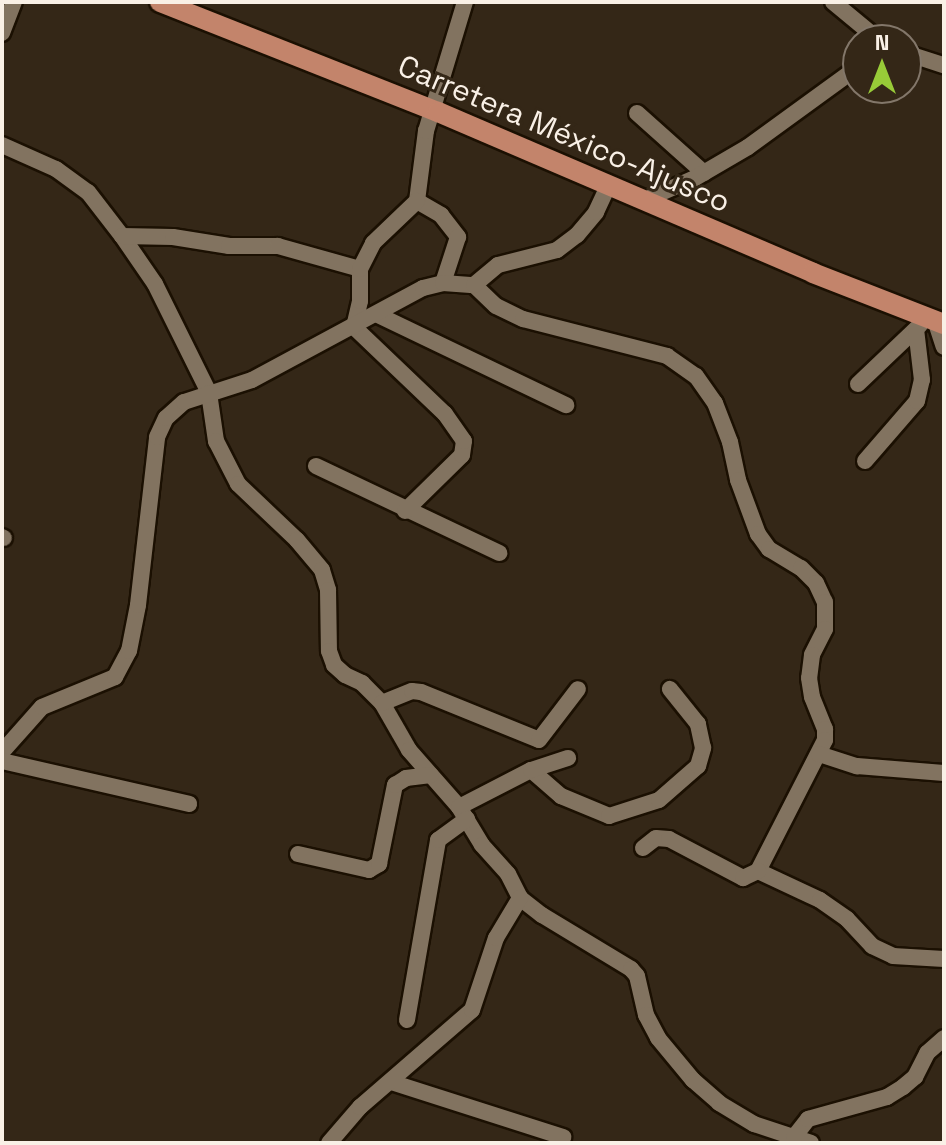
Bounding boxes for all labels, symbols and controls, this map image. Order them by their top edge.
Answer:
north arrow [842,24,922,104]
text: N [875,28,889,56]
street label: Carretera México-Ajusco [393,48,735,220]

